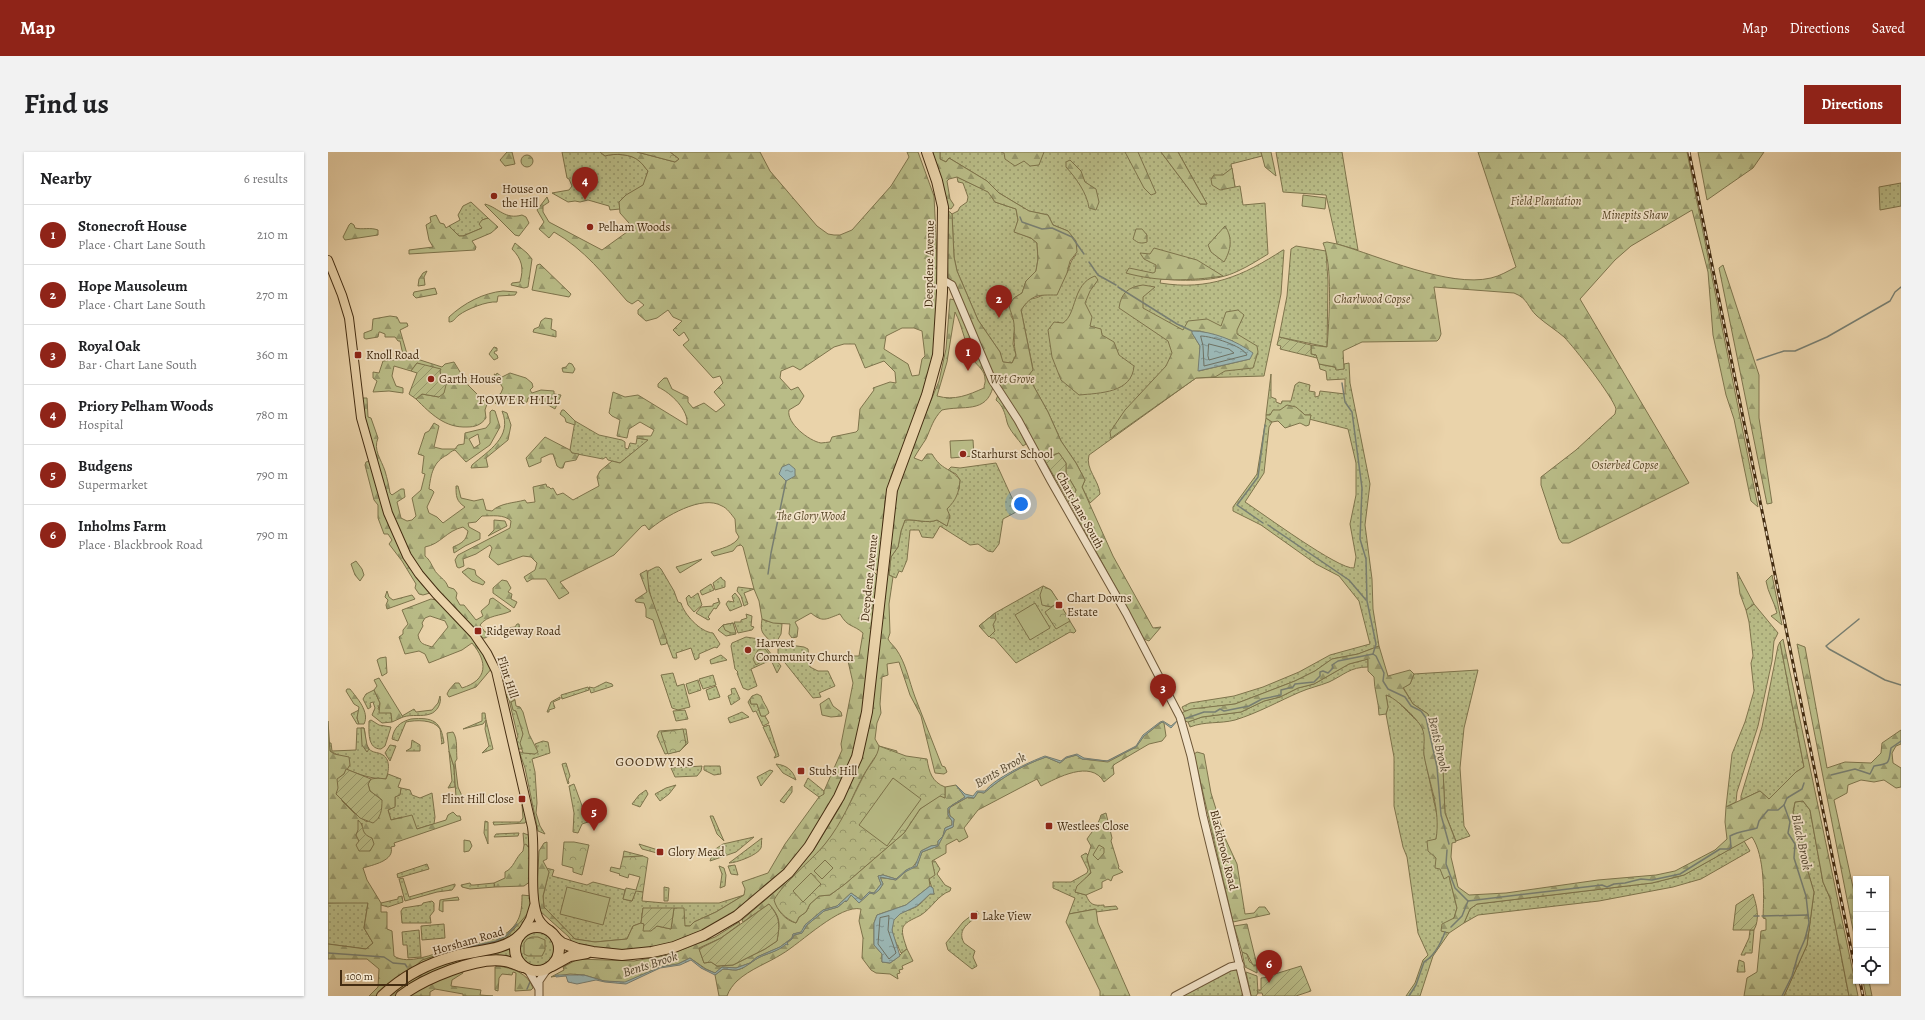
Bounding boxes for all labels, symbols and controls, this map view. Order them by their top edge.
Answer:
text: Map [20,15,55,41]
text: Map [1742,19,1768,38]
text: Directions [1790,19,1850,38]
text: Saved [1872,19,1905,38]
text: Find us [24,85,109,123]
button: Directions [1804,85,1901,124]
text: Nearby [40,167,91,190]
pin: 4 [572,167,598,200]
text: 6 results [244,170,288,187]
place label: House on the Hill [502,181,549,211]
marker: House on the Hill [489,191,499,201]
park label: Field Plantation [1511,193,1581,209]
park label: Minepits Shaw [1602,207,1668,223]
text: Stonecroft House [78,216,187,236]
place label: Pelham Woods [598,219,670,235]
street label: Deepdene Avenue [920,220,938,308]
marker: Pelham Woods [585,222,595,232]
text: 1 [51,226,55,243]
text: 210 m [257,226,288,243]
text: Place · Chart Lane South [78,236,206,253]
text: Hope Mausoleum [78,276,188,296]
pin: 2 [986,285,1012,318]
text: 2 [50,286,56,303]
text: 270 m [256,286,288,303]
park label: Charlwood Copse [1334,291,1411,307]
text: Place · Chart Lane South [78,296,206,313]
text: Royal Oak [78,336,140,356]
pin: 1 [955,338,981,371]
text: 3 [50,346,56,363]
text: 360 m [256,346,288,363]
place label: Knoll Road [366,347,420,363]
marker: Knoll Road [353,350,363,360]
text: Bar · Chart Lane South [78,356,197,373]
place label: Garth House [439,371,501,387]
park label: Wet Grove [990,371,1035,387]
marker: Garth House [426,374,436,384]
district label: TOWER HILL [477,391,561,408]
text: Priory Pelham Woods [78,396,213,416]
text: 4 [50,406,56,423]
text: 780 m [256,406,288,423]
text: Hospital [78,416,123,433]
place label: Starhurst School [971,446,1053,462]
marker: Starhurst School [958,449,968,459]
text: Budgens [78,456,133,476]
park label: Osierbed Copse [1592,457,1659,473]
text: 5 [50,466,56,483]
text: 790 m [256,466,288,483]
street label: Chart Lane South [1052,469,1108,552]
text: Supermarket [78,476,148,493]
your location [1011,494,1031,514]
park label: The Glory Wood [776,508,846,524]
text: Inholms Farm [78,516,166,536]
text: 6 [50,526,56,543]
text: 790 m [256,526,288,543]
street label: Deepdene Avenue [856,534,882,622]
text: Place · Blackbrook Road [78,536,203,553]
place label: Chart Downs Estate [1067,590,1132,620]
marker: Chart Downs Estate [1054,600,1064,610]
place label: Ridgeway Road [486,623,561,639]
marker: Ridgeway Road [473,626,483,636]
place label: Harvest Community Church [756,635,854,665]
marker: Harvest Community Church [743,645,753,655]
street label: Flint Hill [494,654,522,700]
pin: 3 [1150,674,1176,707]
water label: Bents Brook [1424,714,1454,774]
water label: Bents Brook [971,748,1029,792]
district label: GOODWYNS [615,753,695,770]
place label: Stubs Hill [809,763,857,779]
marker: Stubs Hill [796,766,806,776]
place label: Flint Hill Close [441,791,514,807]
marker: Flint Hill Close [517,794,527,804]
pin: 5 [581,798,607,831]
street label: Blackbrook Road [1206,808,1242,893]
water label: Black Brook [1788,812,1816,872]
place label: Westlees Close [1056,818,1129,834]
marker: Westlees Close [1044,821,1054,831]
place label: Glory Mead [668,844,725,860]
marker: Glory Mead [655,847,665,857]
map controls [1853,876,1889,984]
button: + [1853,876,1889,912]
place label: Lake View [982,908,1032,924]
marker: Lake View [969,911,979,921]
button: − [1853,912,1889,948]
street label: Horsham Road [430,923,506,959]
water label: Bents Brook [620,947,680,981]
button: locate [1853,948,1889,984]
pin: 6 [1256,950,1282,983]
scale bar [340,968,408,987]
text: 100 m [346,969,373,984]

